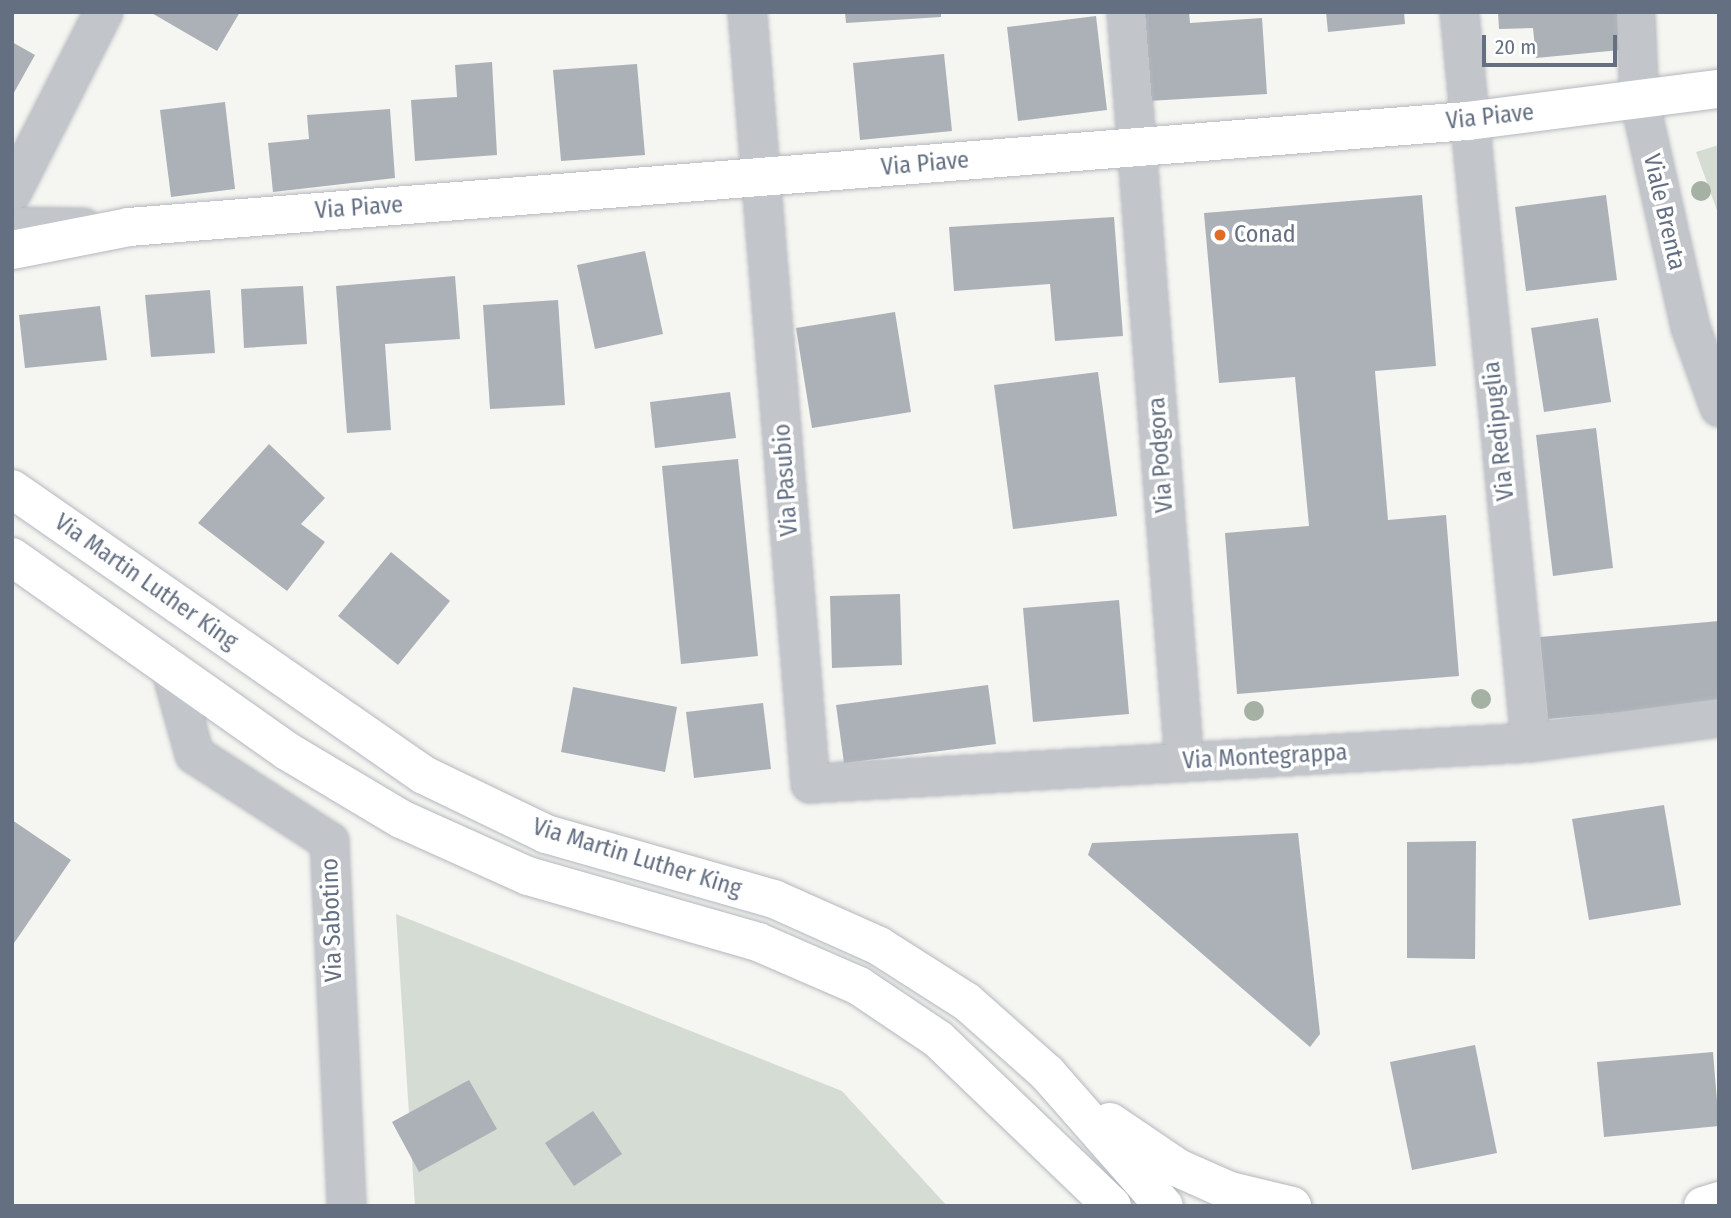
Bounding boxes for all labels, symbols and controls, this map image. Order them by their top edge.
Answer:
scale bar [1486,21,1621,65]
text: 20 m [1495,34,1536,60]
street label: Via Piave [1445,98,1535,136]
street label: Via Piave [880,146,970,182]
street label: Viale Brenta [1637,151,1691,273]
street label: Via Piave [314,191,404,225]
place label: Conad [1234,221,1296,249]
marker: Conad [1212,227,1228,243]
street label: Via Redipuglia [1477,360,1521,502]
street label: Via Podgora [1143,396,1179,514]
street label: Via Pasubio [768,423,804,537]
street label: Via Martin Luther King [49,508,243,656]
street label: Via Montegrappa [1182,738,1348,776]
street label: Via Martin Luther King [529,813,745,903]
street label: Via Sabotino [315,858,349,982]

